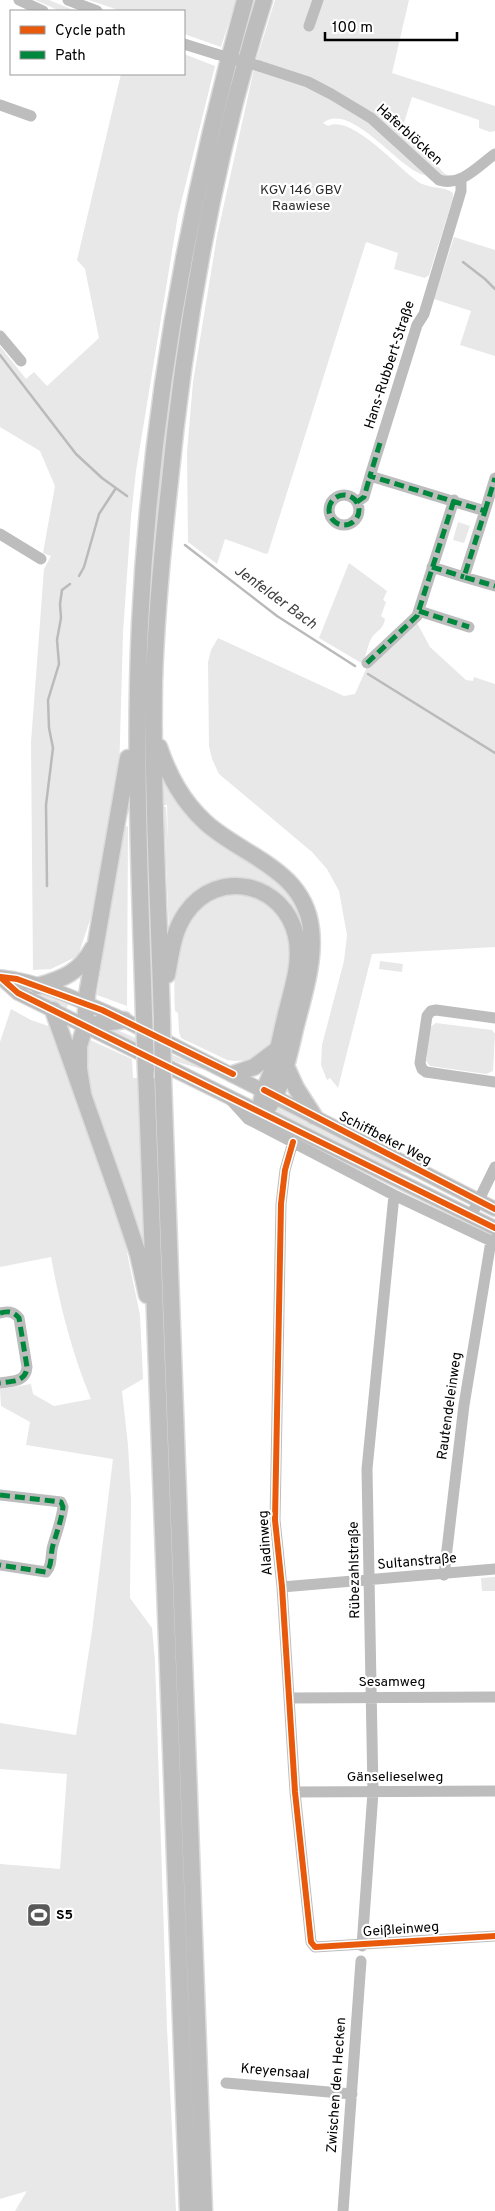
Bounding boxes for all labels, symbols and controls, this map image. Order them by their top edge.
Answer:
legend [10,10,185,75]
scale bar [325,10,458,42]
text: 100 m [332,19,373,38]
text: Cycle path [55,22,126,41]
text: Path [55,47,86,66]
street label: Haferblöcken [372,101,446,169]
park label: KGV 146 GBV Raawiese [260,182,342,215]
street label: Hans-Rubbert-Straße [361,299,419,431]
water label: Jenfelder Bach [230,562,320,634]
street label: Schiffbeker Weg [336,1108,434,1170]
street label: Rautendeleinweg [434,1351,466,1461]
street label: Aladinweg [255,1510,277,1576]
street label: Rübezahlstraße [346,1521,364,1619]
street label: Sultanstraße [377,1550,457,1574]
street label: Sesamweg [359,1674,425,1691]
street label: Gänselieselweg [347,1769,443,1786]
sports icon: S5 [26,1902,52,1928]
place label: S5 [56,1907,73,1924]
street label: Geißleinweg [362,1919,440,1941]
street label: Zwischen den Hecken [324,2016,350,2154]
street label: Kreyensaal [240,2061,310,2083]

